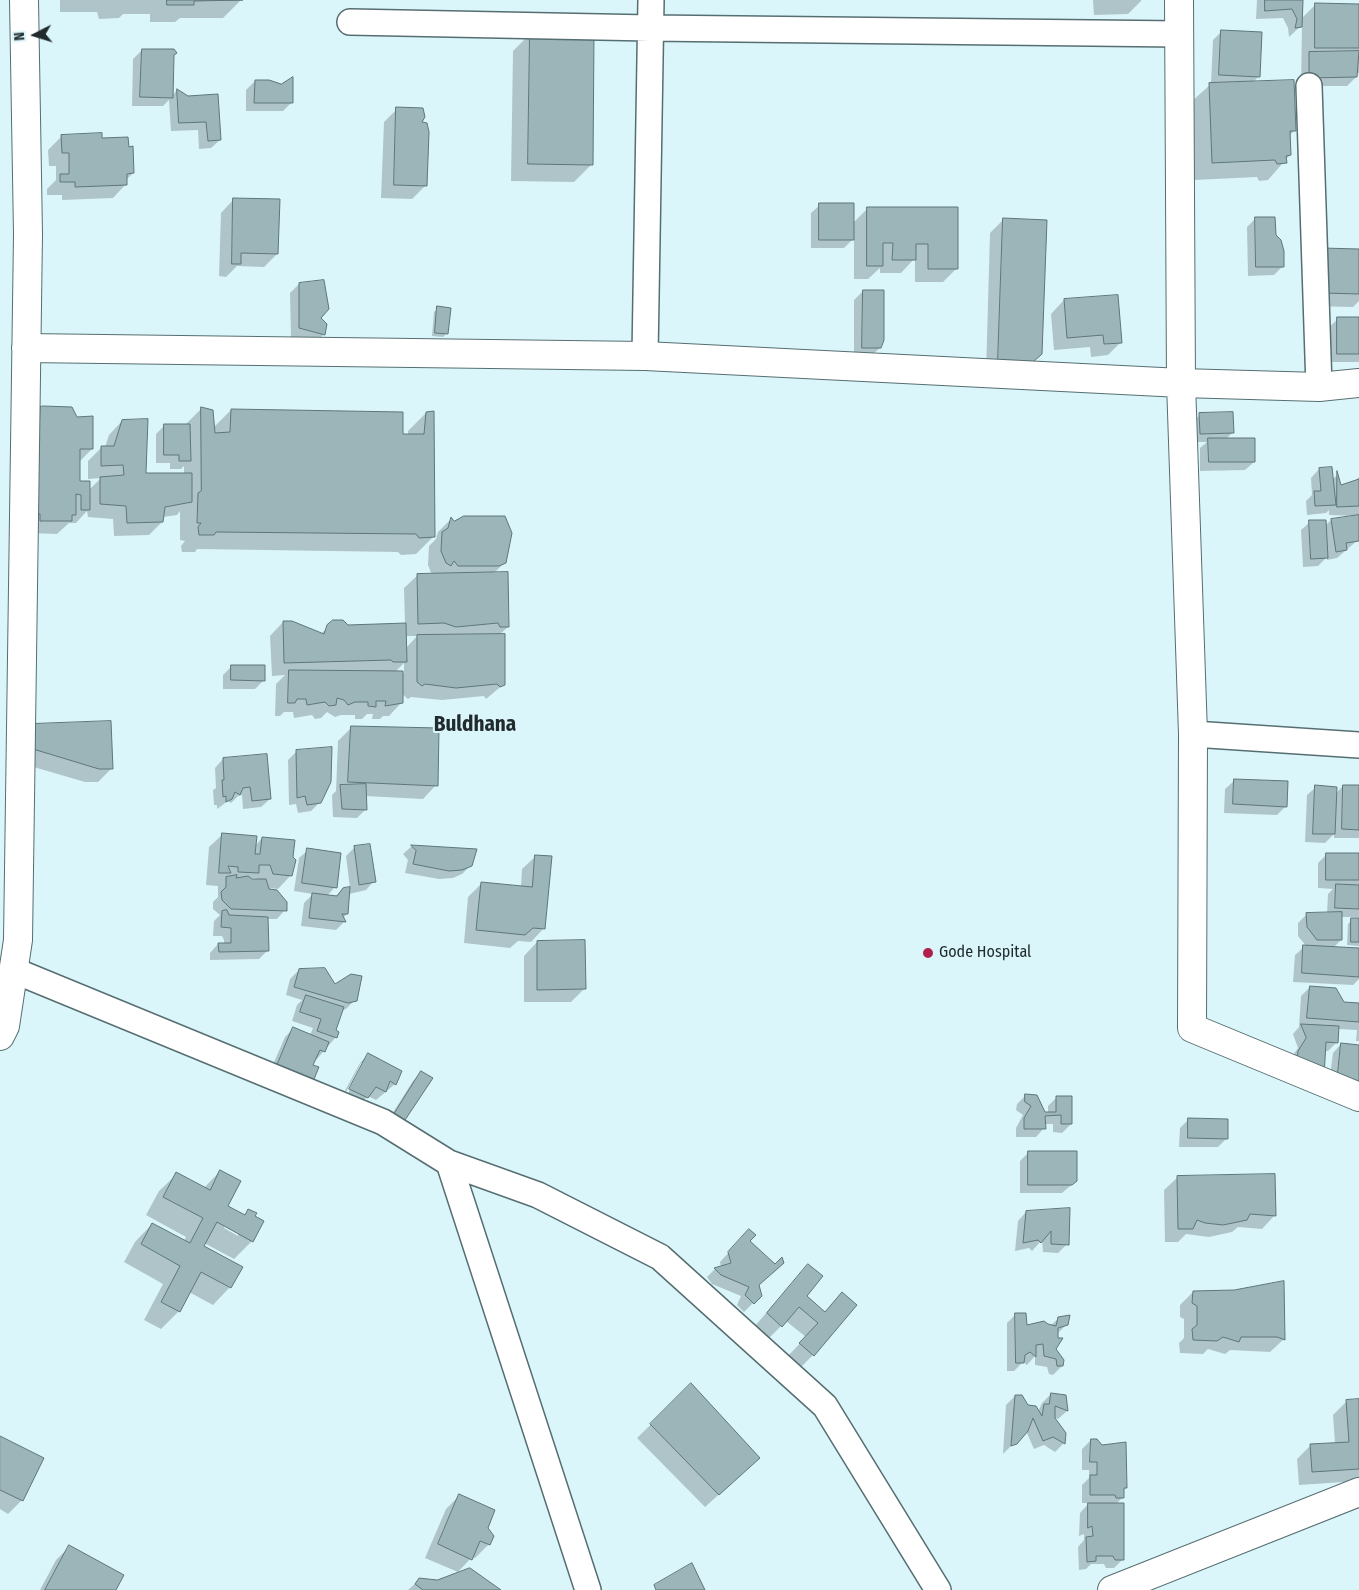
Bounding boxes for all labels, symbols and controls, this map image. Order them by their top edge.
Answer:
north arrow [10,10,60,60]
text: N [11,31,28,41]
district label: Buldhana [434,712,516,738]
place label: Gode Hospital [939,943,1031,963]
marker: Gode Hospital [921,946,935,960]

